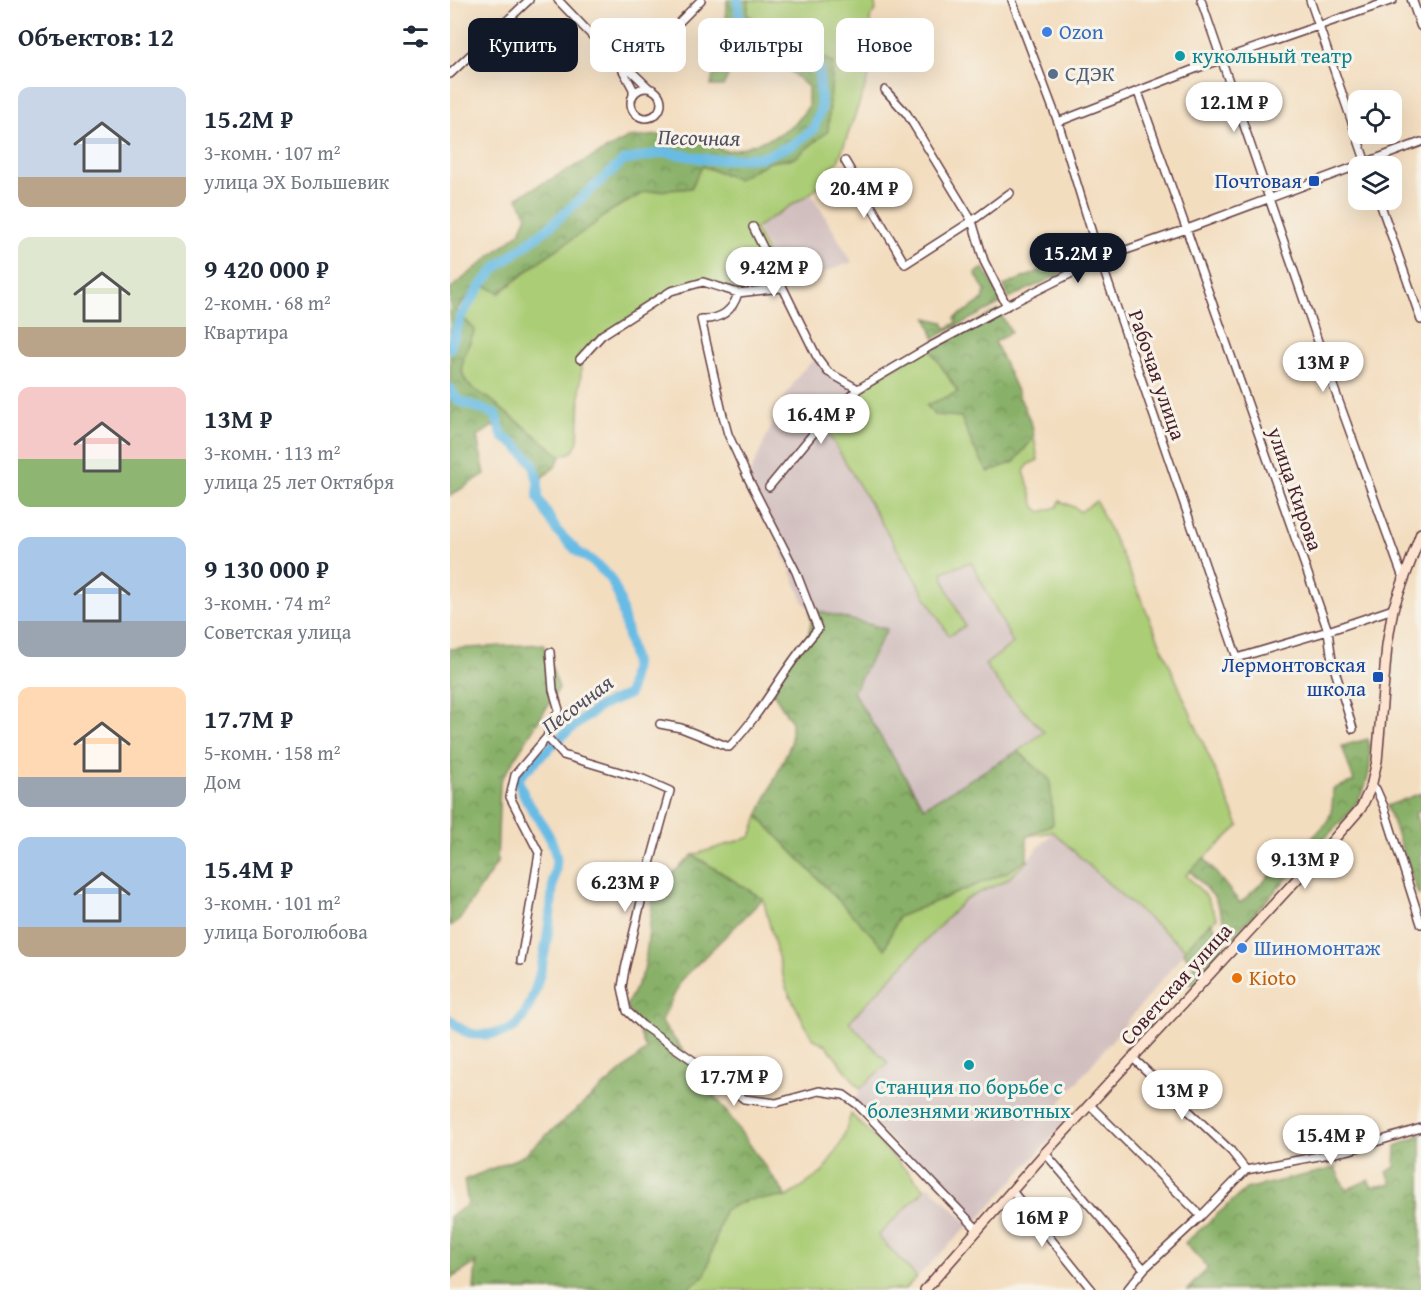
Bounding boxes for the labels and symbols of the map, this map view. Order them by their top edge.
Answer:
place label: Ozon [1059,16,1104,47]
marker: Ozon [1040,25,1054,39]
place label: кукольный театр [1192,40,1352,71]
marker: кукольный театр [1173,49,1187,63]
place label: СДЭК [1065,58,1115,89]
marker: СДЭК [1046,67,1060,81]
pin: 12.1M ₽ [1179,82,1289,133]
water label: Песочная [657,120,741,154]
place label: Почтовая [1215,165,1302,196]
pin: 20.4M ₽ [809,168,919,219]
marker: Почтовая [1307,174,1321,188]
pin: 15.2M ₽ [1023,233,1133,284]
pin: 9.42M ₽ [719,247,829,298]
street label: Рабочая улица [1121,306,1194,444]
pin: 13M ₽ [1281,342,1365,393]
pin: 16.4M ₽ [766,394,876,445]
street label: улица Кирова [1259,422,1331,555]
place label: Лермонтовская школа [1222,649,1366,704]
water label: Песочная [534,666,620,742]
marker: Лермонтовская школа [1371,670,1385,684]
pin: 9.13M ₽ [1250,839,1360,890]
pin: 6.23M ₽ [570,862,680,913]
street label: Советская улица [1112,916,1239,1051]
place label: Шиномонтаж [1254,932,1381,963]
marker: Шиномонтаж [1235,941,1249,955]
place label: Kioto [1249,962,1296,993]
marker: Kioto [1230,971,1244,985]
pin: 17.7M ₽ [679,1056,789,1107]
marker: Станция по борьбе с болезнями животных [962,1058,976,1072]
pin: 13M ₽ [1140,1070,1224,1121]
place label: Станция по борьбе с болезнями животных [867,1071,1071,1126]
pin: 15.4M ₽ [1276,1115,1386,1166]
pin: 16M ₽ [1000,1197,1084,1248]

